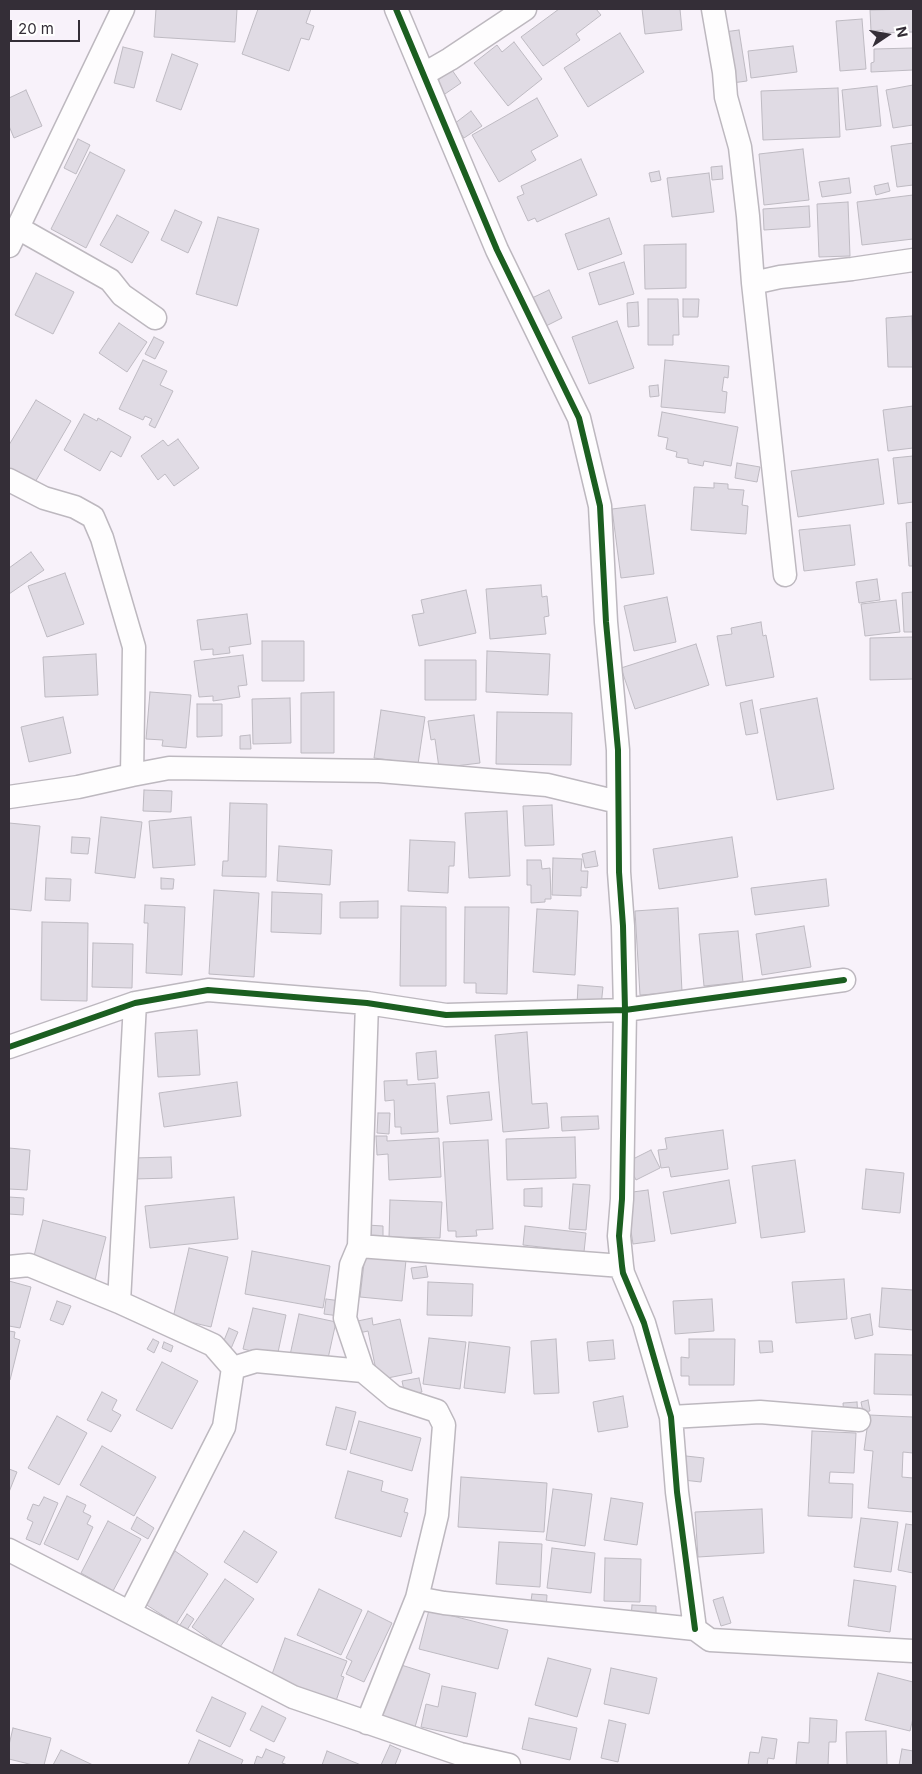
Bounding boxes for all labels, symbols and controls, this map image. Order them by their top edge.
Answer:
scale bar [12,10,82,42]
north arrow [862,10,912,60]
text: 20 m [18,19,54,38]
text: N [893,25,912,39]

